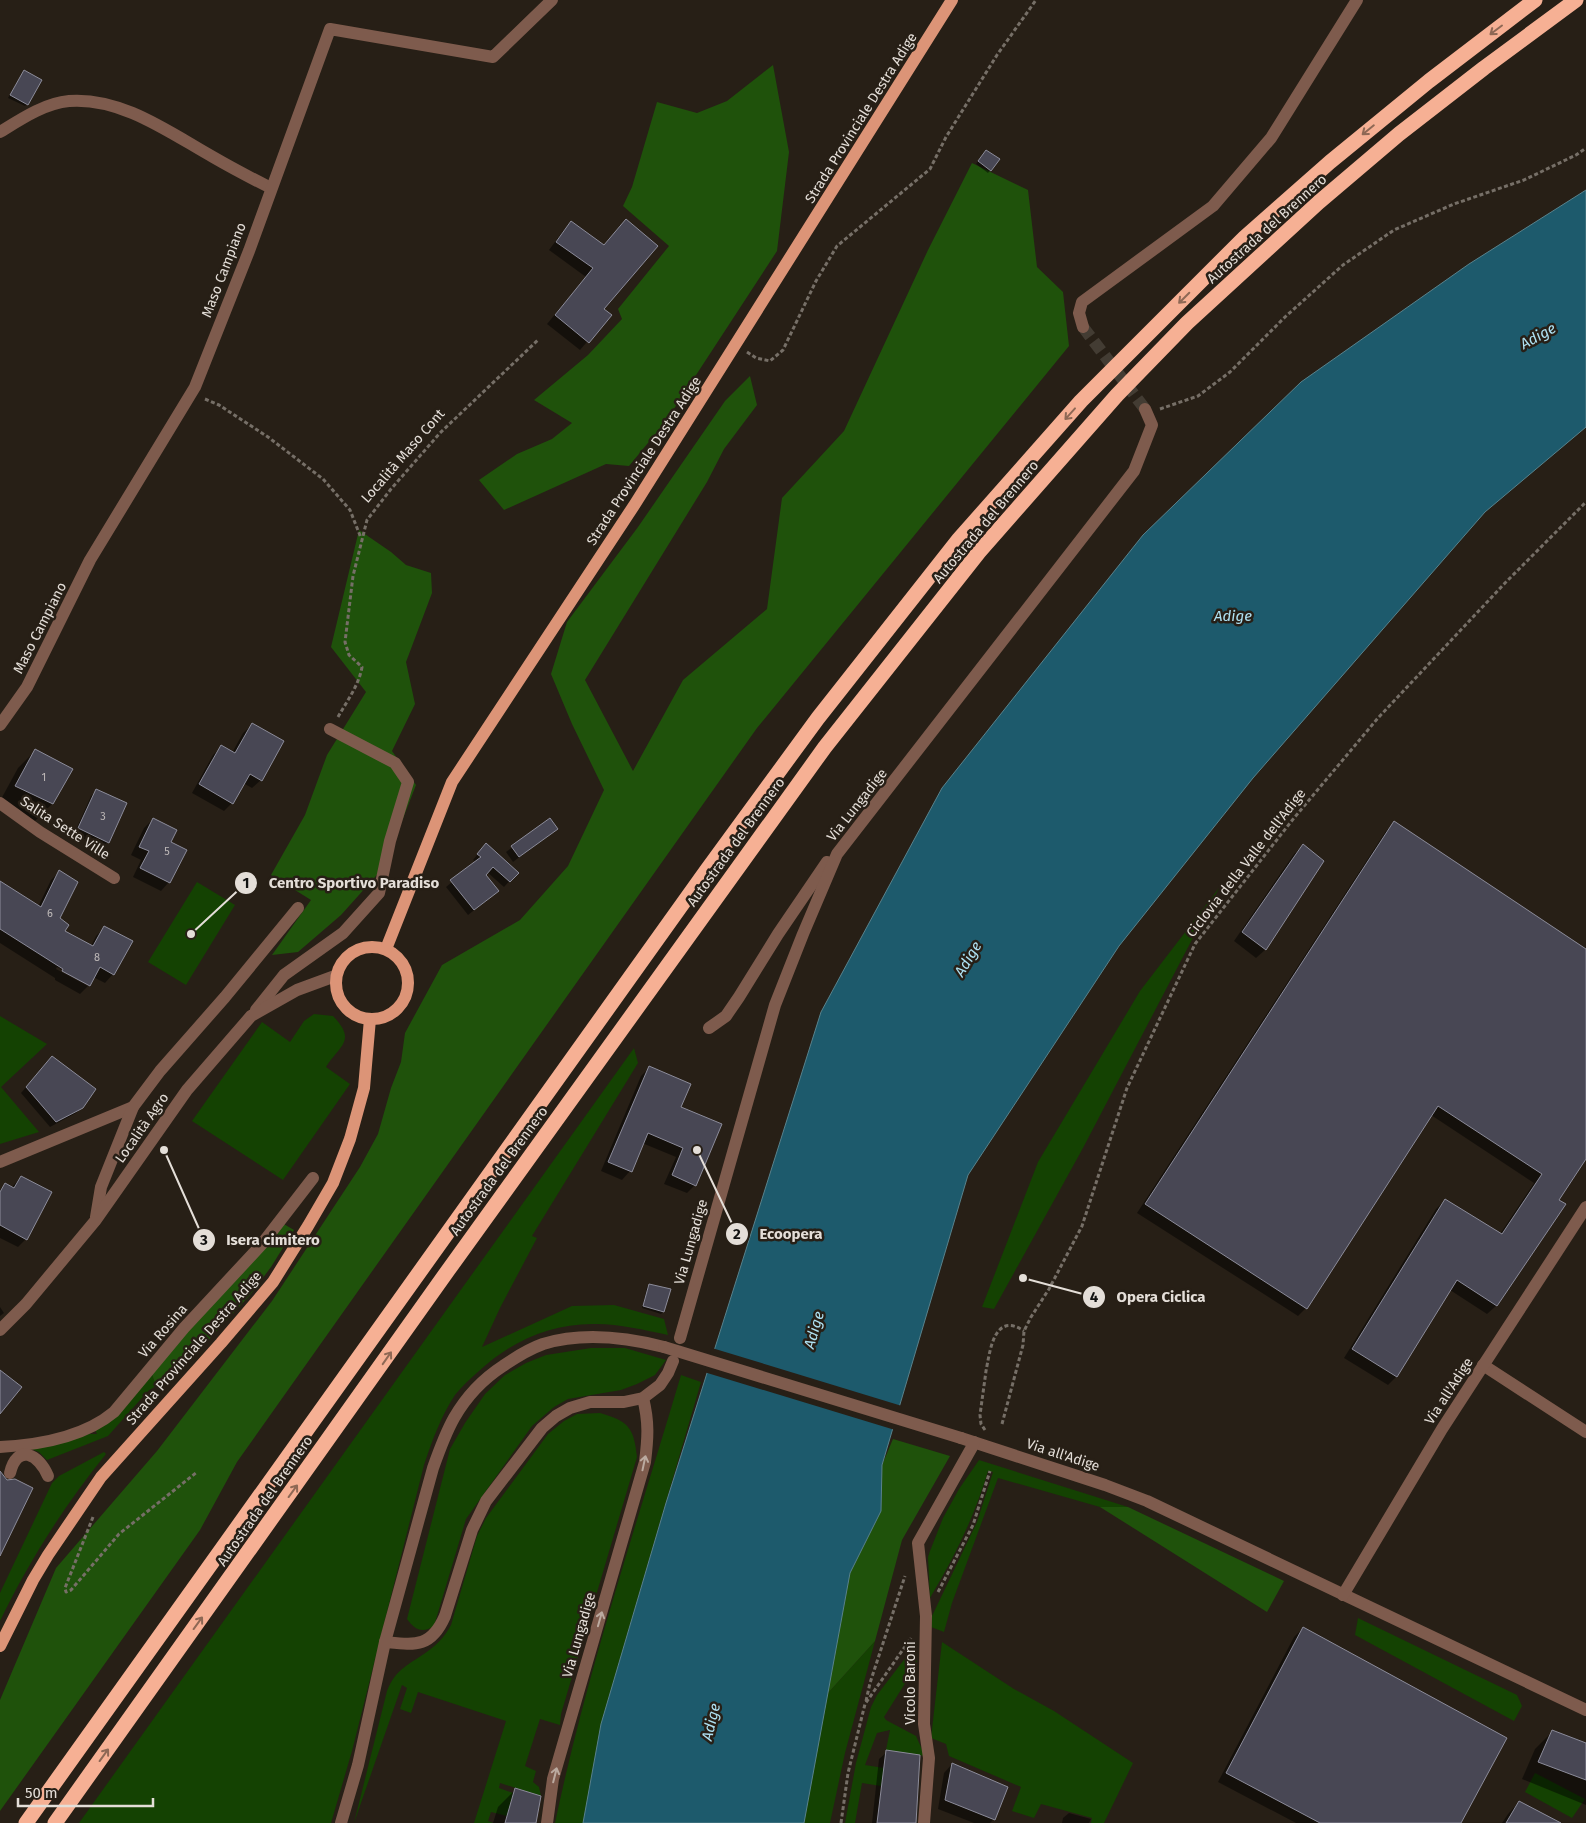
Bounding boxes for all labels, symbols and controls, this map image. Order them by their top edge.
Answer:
one-way arrow [1490,24,1503,35]
street label: Strada Provinciale Destra Adige [801,30,921,206]
one-way arrow [1362,124,1375,136]
street label: Autostrada del Brennero [1204,171,1330,287]
street label: Maso Campiano [198,220,250,320]
one-way arrow [1178,292,1190,305]
water label: Adige [1516,319,1559,354]
street label: Strada Provinciale Destra Adige [583,373,705,549]
street label: Località Maso Cont [358,405,449,506]
one-way arrow [1064,408,1076,421]
street label: Autostrada del Brennero [930,457,1042,587]
street label: Maso Campiano [10,579,70,677]
water label: Adige [1213,607,1252,625]
street label: Via Lungadige [823,765,891,845]
house number: 1 [42,771,46,784]
street label: Autostrada del Brennero [684,774,788,910]
street label: Ciclovia della Valle dell'Adige [1183,785,1309,941]
street label: Salita Sette Ville [17,793,113,863]
house number: 3 [100,810,106,823]
house number: 5 [164,845,170,858]
callout: Centro Sportivo Paradiso [234,868,449,898]
text: 1 [243,874,249,892]
text: Centro Sportivo Paradiso [269,874,440,892]
house number: 6 [47,907,53,920]
water label: Adige [950,938,986,981]
house number: 8 [94,951,100,964]
street label: Località Agro [112,1090,172,1166]
street label: Autostrada del Brennero [447,1103,551,1239]
street label: Via Lungadige [671,1197,711,1287]
callout: Ecoopera [725,1219,832,1249]
callout: Isera cimitero [191,1225,330,1255]
text: 2 [733,1225,741,1243]
text: Ecoopera [760,1225,822,1243]
text: 3 [199,1231,208,1249]
text: Isera cimitero [226,1231,320,1249]
street label: Strada Provinciale Destra Adige [123,1268,265,1428]
callout: Opera Ciclica [1081,1282,1215,1312]
text: 4 [1090,1288,1099,1306]
text: Opera Ciclica [1117,1288,1205,1306]
street label: Via Rosina [135,1301,191,1361]
water label: Adige [800,1309,828,1352]
one-way arrow [381,1352,392,1365]
street label: Via all'Adige [1421,1354,1477,1428]
street label: Autostrada del Brennero [214,1433,316,1569]
street label: Via all'Adige [1024,1435,1102,1475]
one-way arrow [640,1455,649,1471]
one-way arrow [288,1484,298,1498]
street label: Via Lungadige [559,1590,599,1680]
one-way arrow [595,1611,605,1627]
one-way arrow [193,1616,203,1630]
street label: Vicolo Baroni [902,1641,919,1725]
water label: Adige [698,1701,724,1743]
one-way arrow [99,1748,109,1762]
one-way arrow [550,1767,560,1783]
scale bar [18,1776,152,1808]
text: 50 m [25,1784,58,1802]

